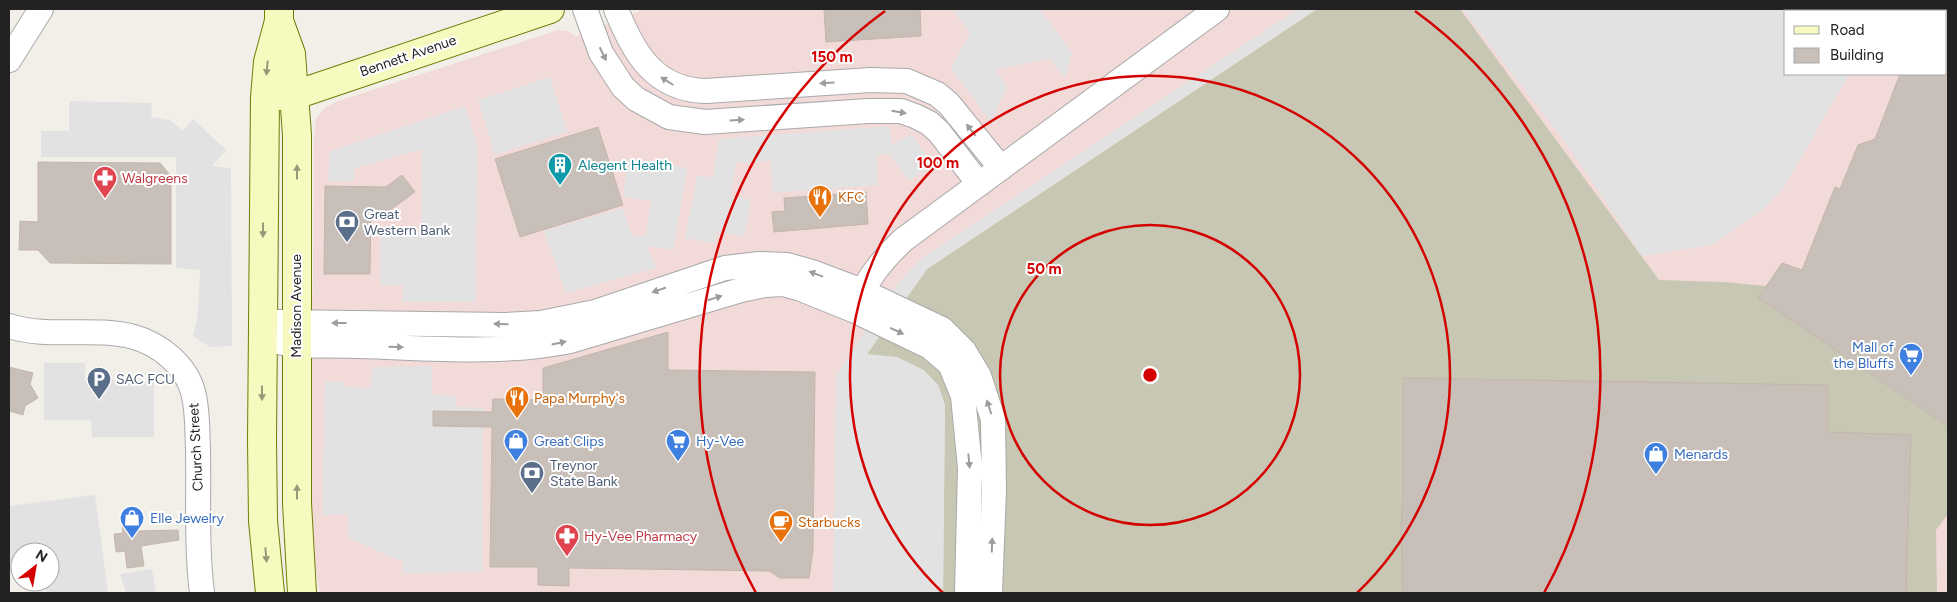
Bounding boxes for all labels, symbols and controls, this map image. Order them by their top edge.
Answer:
legend [1784,10,1947,75]
text: Road [1830,21,1865,39]
street label: Bennett Avenue [358,31,459,80]
text: Building [1830,46,1884,64]
one-way arrow [599,47,607,61]
text: 150 m [811,48,853,66]
one-way arrow [263,60,271,76]
one-way arrow [660,76,673,86]
one-way arrow [819,79,835,87]
one-way arrow [891,108,907,116]
one-way arrow [729,116,745,124]
one-way arrow [966,123,976,137]
building icon: Alegent Health [547,152,573,186]
text: 100 m [917,154,959,172]
place label: Alegent Health [578,157,672,174]
one-way arrow [293,164,301,180]
pharmacy icon: Walgreens [92,165,118,199]
place label: Walgreens [122,170,188,187]
restaurant icon: KFC [807,184,833,218]
place label: KFC [838,189,864,206]
place label: Great Western Bank [364,206,450,239]
bank icon: Great Western Bank [334,209,360,243]
one-way arrow [259,223,267,239]
street label: Madison Avenue [288,254,305,358]
text: 50 m [1026,260,1062,278]
one-way arrow [808,270,823,278]
one-way arrow [651,287,666,294]
one-way arrow [707,294,722,302]
one-way arrow [330,319,346,327]
one-way arrow [493,320,509,328]
one-way arrow [890,327,904,335]
one-way arrow [551,339,566,347]
place label: Mall of the Bluffs [1833,339,1895,372]
supermarket icon: Mall of the Bluffs [1898,342,1924,376]
one-way arrow [389,343,405,351]
parking icon: SAC FCU [86,366,112,400]
centre of rings [1141,366,1159,384]
place label: SAC FCU [116,371,175,388]
one-way arrow [258,385,266,401]
restaurant icon: Papa Murphy's [504,385,530,419]
place label: Papa Murphy's [534,390,625,407]
one-way arrow [984,399,992,414]
street label: Church Street [185,402,207,492]
shop icon: Great Clips [503,428,529,462]
supermarket icon: Hy-Vee [665,428,691,462]
place label: Great Clips [534,433,604,450]
place label: Hy-Vee [696,433,745,450]
shop icon: Menards [1643,441,1669,475]
place label: Menards [1674,446,1728,463]
one-way arrow [965,453,973,469]
place label: Treynor State Bank [550,457,618,490]
bank icon: Treynor State Bank [519,460,545,494]
one-way arrow [293,484,301,500]
shop icon: Elle Jewelry [119,505,145,539]
cafe icon: Starbucks [768,509,794,543]
place label: Elle Jewelry [150,510,224,527]
place label: Starbucks [798,514,861,531]
pharmacy icon: Hy-Vee Pharmacy [554,523,580,557]
place label: Hy-Vee Pharmacy [584,528,698,545]
one-way arrow [988,536,996,552]
north arrow [10,542,60,592]
text: N [32,546,50,566]
one-way arrow [262,548,270,564]

